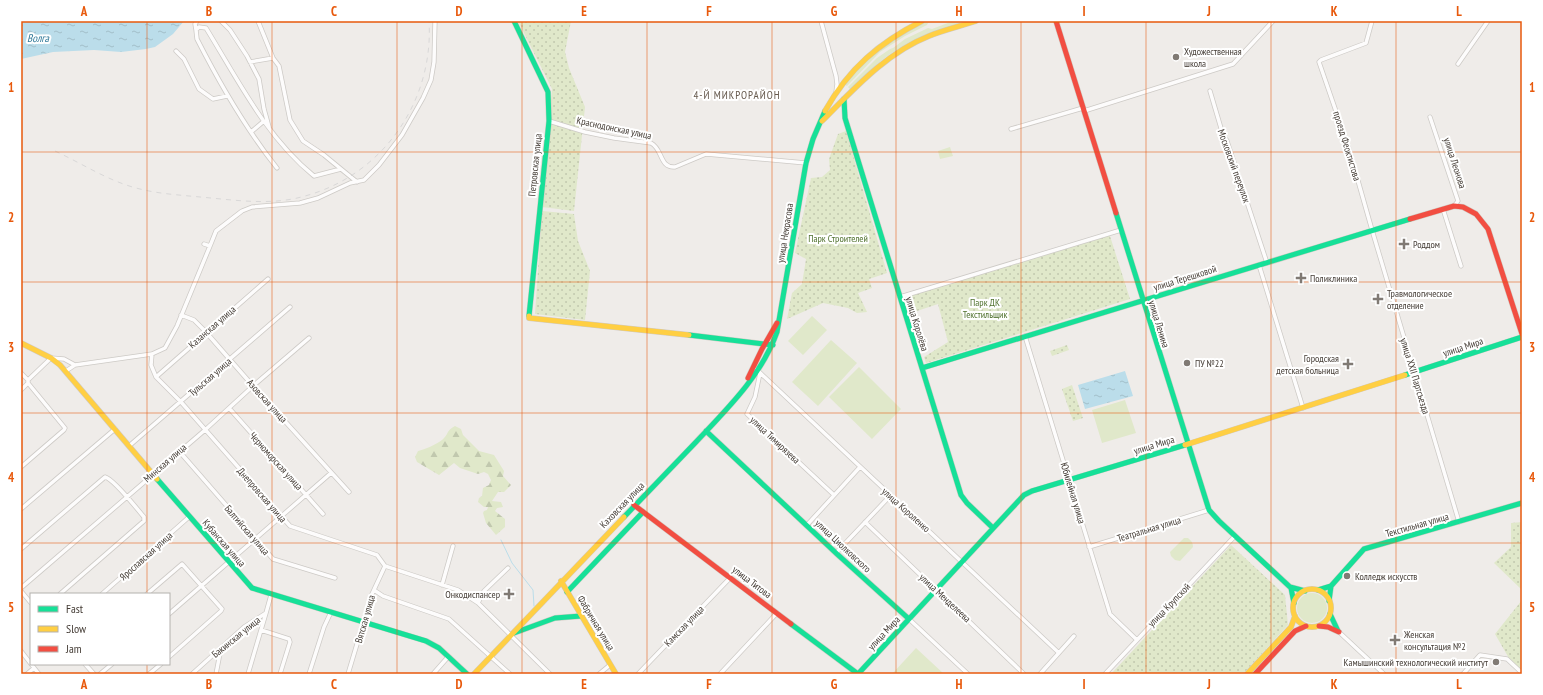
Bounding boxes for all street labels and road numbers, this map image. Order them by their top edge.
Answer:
street label: проезд Феоктистова [1330,110,1364,182]
street label: Краснодонская улица [575,114,653,142]
street label: Московский переулок [1215,127,1253,205]
street label: Петровская улица [525,133,545,197]
street label: улица Леонова [1441,136,1469,190]
street label: улица Некрасова [774,202,796,264]
street label: улица Терешковой [1152,262,1218,294]
street label: улица Королёва [903,295,931,353]
street label: улица Ленина [1146,299,1172,349]
street label: Казанская улица [186,303,238,351]
street label: улица Мира [1441,334,1485,360]
street label: улица XXII Партсъезда [1397,336,1433,416]
street label: Тульская улица [186,355,234,399]
street label: Азовская улица [244,376,290,426]
street label: улица Тимирязева [747,413,803,467]
street label: Черноморская улица [246,429,306,493]
street label: улица Мира [1132,433,1176,457]
street label: Минская улица [141,441,189,485]
street label: Юбилейная улица [1058,461,1088,525]
street label: Днепровская улица [235,465,289,525]
street label: Каховская улица [597,479,647,531]
street label: улица Короленко [879,485,933,535]
street label: Балтийская улица [222,502,272,558]
street label: Текстильная улица [1384,510,1450,540]
street label: Театральная улица [1116,513,1182,545]
street label: Кубанская улица [200,516,248,570]
street label: улица Циолковского [812,517,874,575]
street label: Ярославская улица [117,529,175,583]
street label: улица Титова [730,563,774,601]
street label: улица Менделеева [916,571,974,625]
street label: улица Крупской [1145,580,1193,630]
street label: Вятская улица [352,593,378,645]
street label: Фабричная улица [574,593,618,653]
street label: Камская улица [661,603,707,649]
street label: Бакинская улица [209,613,263,661]
street label: улица Мира [865,613,903,653]

